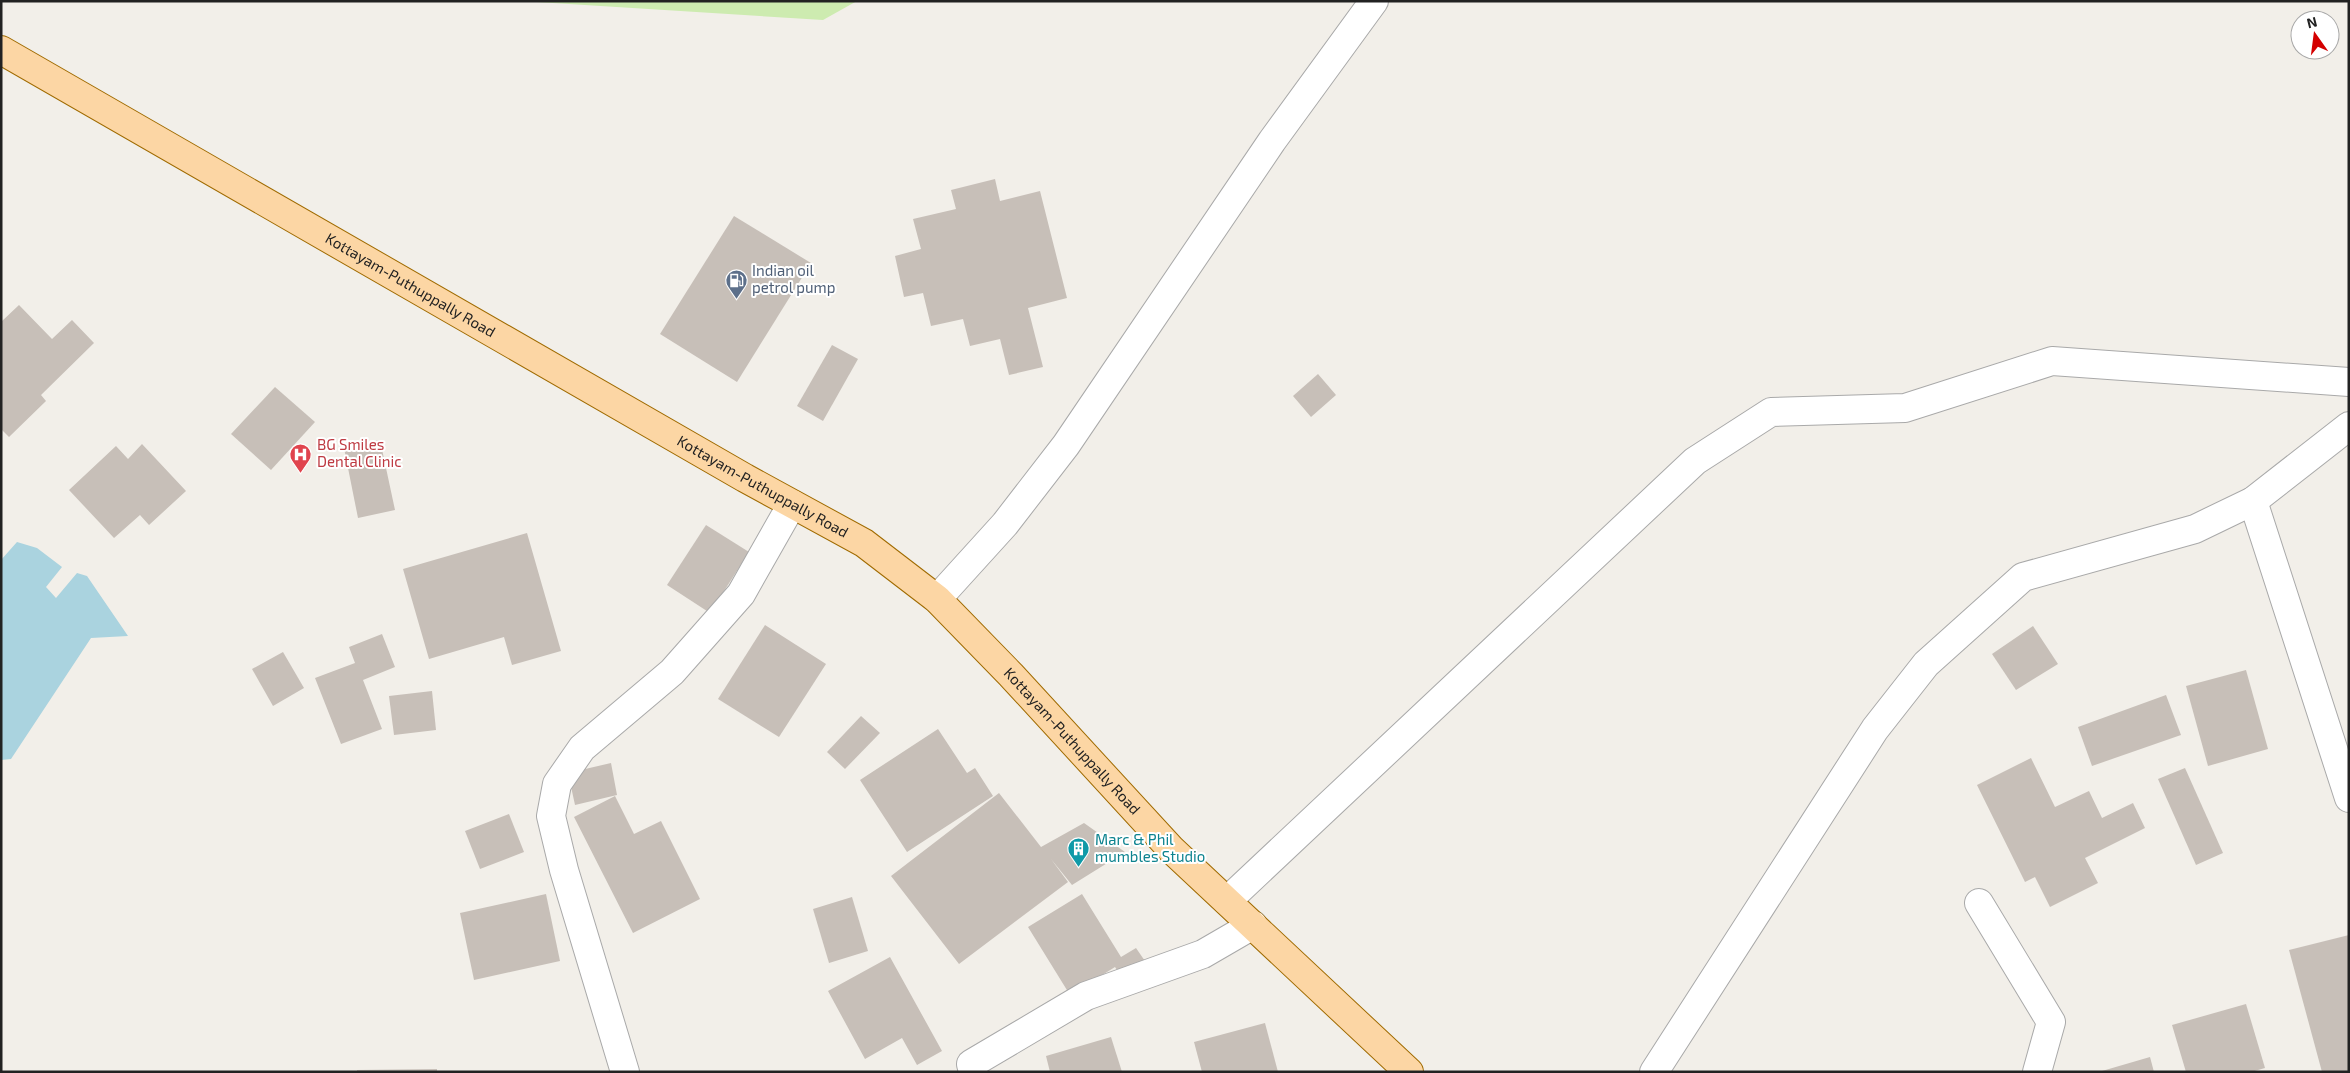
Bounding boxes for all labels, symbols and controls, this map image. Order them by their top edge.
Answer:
north arrow [2290,10,2340,60]
text: N [2305,12,2319,31]
street label: Kottayam-Puthuppally Road [322,229,499,340]
place label: Indian oil petrol pump [752,261,835,296]
fuel station icon: Indian oil petrol pump [724,268,748,299]
street label: Kottayam-Puthuppally Road [674,431,852,541]
place label: BG Smiles Dental Clinic [317,435,402,470]
hospital icon: BG Smiles Dental Clinic [289,442,313,473]
street label: Kottayam-Puthuppally Road [1001,663,1145,818]
place label: Marc & Phil mumbles Studio [1095,830,1205,865]
building icon: Marc & Phil mumbles Studio [1067,837,1091,868]

